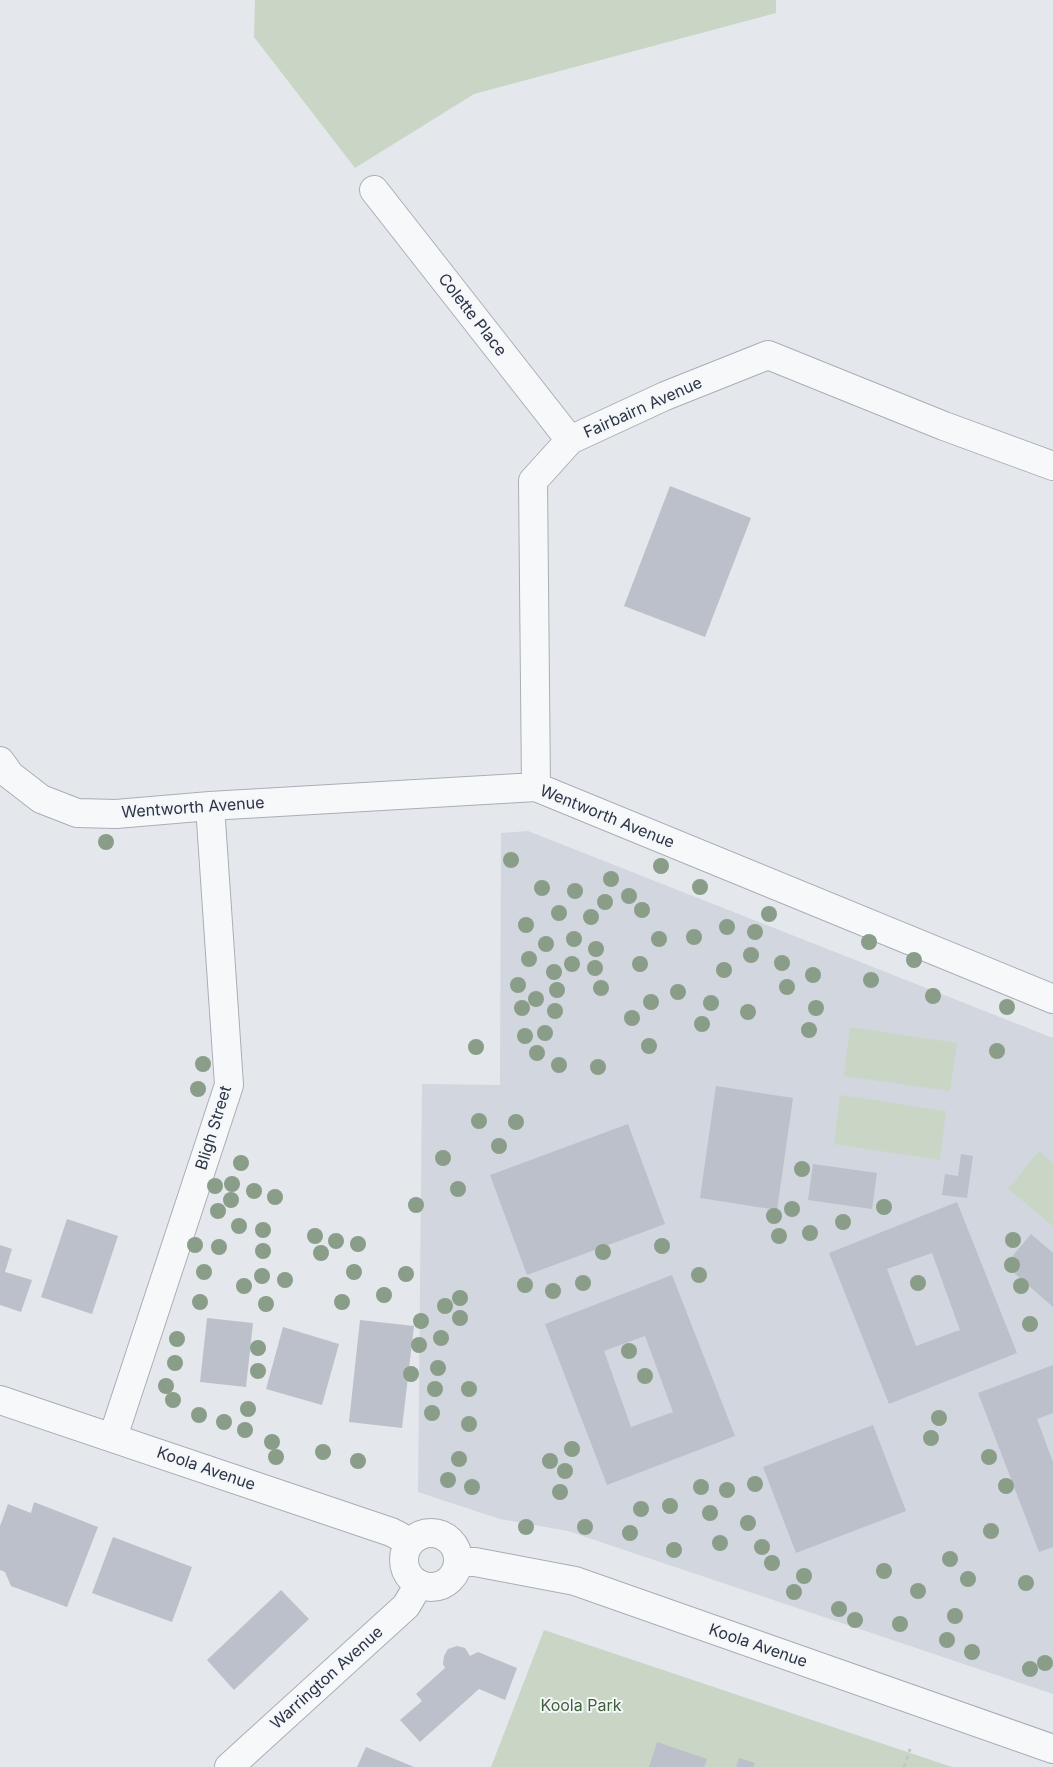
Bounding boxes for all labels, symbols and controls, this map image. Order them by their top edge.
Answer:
street label: Colette Place [434,270,510,360]
street label: Fairbairn Avenue [581,373,705,443]
street label: Wentworth Avenue [537,781,677,853]
street label: Wentworth Avenue [121,793,265,823]
street label: Bligh Street [192,1084,236,1172]
street label: Koola Avenue [154,1443,258,1495]
street label: Koola Avenue [706,1620,810,1672]
street label: Warrington Avenue [267,1623,387,1733]
park label: Koola Park [541,1696,621,1716]

